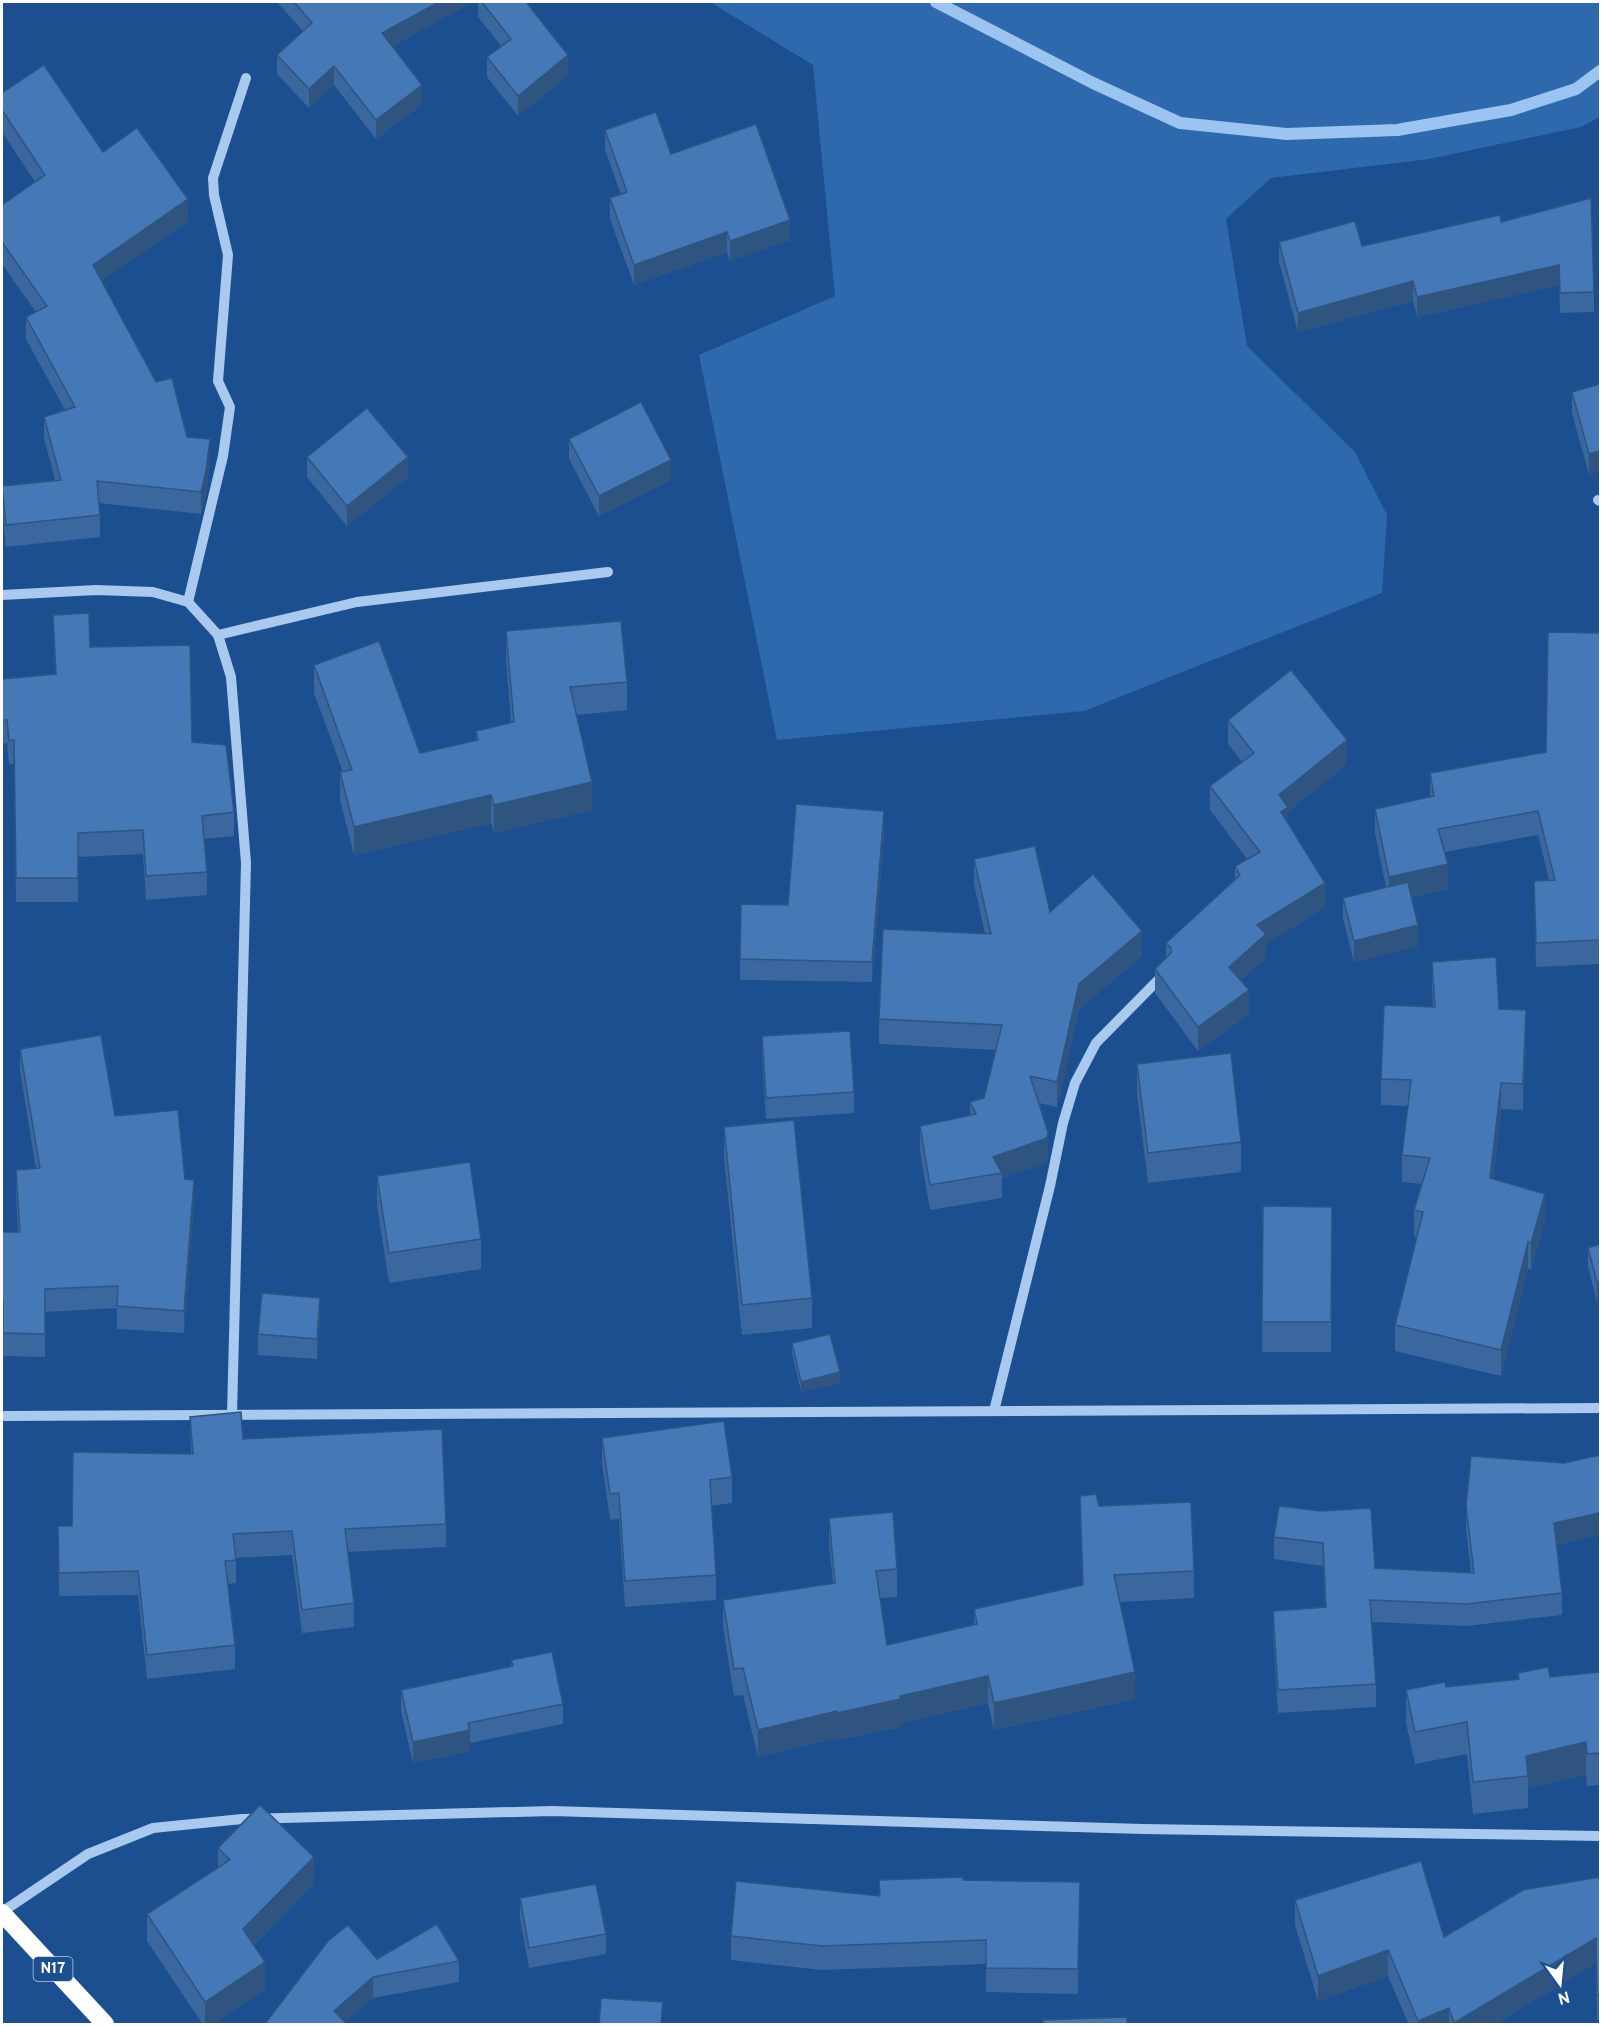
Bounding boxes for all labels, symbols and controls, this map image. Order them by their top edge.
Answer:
north arrow [1530,1954,1590,2014]
road number: N17 [34,1957,72,1981]
text: N [1555,1985,1572,2008]

